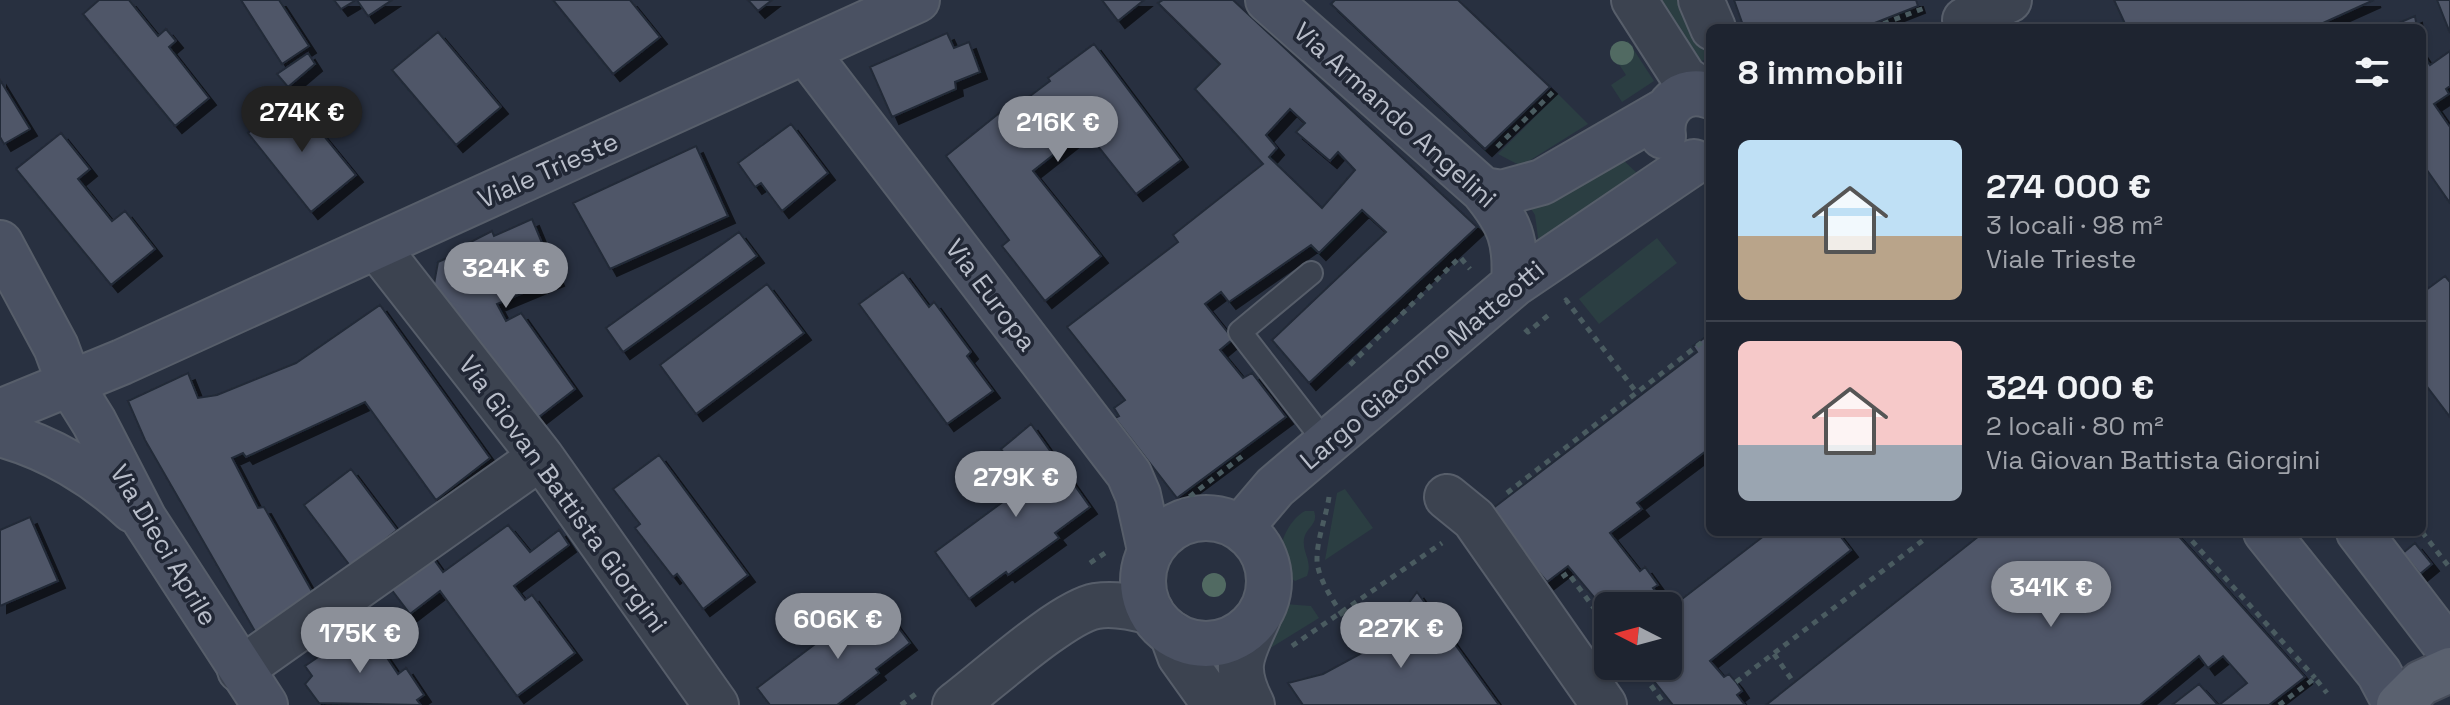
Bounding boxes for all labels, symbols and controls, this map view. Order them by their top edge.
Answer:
street label: Via Armando Angelini [1286,15,1504,215]
icon: filters [2350,50,2394,94]
text: 8 immobili [1738,51,1904,94]
pin: 274K € [237,86,367,154]
text: 274K € [259,95,345,129]
pin: 216K € [993,96,1123,164]
text: 216K € [1016,105,1100,139]
street label: Viale Trieste [472,124,624,216]
text: 274 000 € [1986,165,2151,208]
icon: home [1802,172,1898,268]
text: 3 locali · 98 m² [1986,208,2163,242]
street label: Via Europa [938,232,1044,358]
pin: 324K € [441,242,571,310]
text: Viale Trieste [1986,242,2136,276]
text: 324K € [462,251,550,285]
street label: Largo Giacomo Matteotti [1293,253,1551,477]
street label: Via Giovan Battista Giorgini [451,349,675,639]
text: 324 000 € [1986,366,2154,409]
icon: home [1802,373,1898,469]
text: 2 locali · 80 m² [1986,409,2164,443]
text: Via Giovan Battista Giorgini [1986,443,2320,477]
pin: 279K € [951,451,1081,519]
street label: Via Dieci Aprile [102,458,226,632]
text: 279K € [973,460,1059,494]
pin: 341K € [1986,561,2116,629]
text: 341K € [2009,570,2093,604]
north arrow [1594,592,1682,680]
map controls [1594,592,1682,680]
pin: 606K € [773,593,903,661]
text: 606K € [793,602,883,636]
pin: 227K € [1336,602,1466,670]
pin: 175K € [295,607,425,675]
text: 227K € [1358,611,1444,645]
text: 175K € [319,616,401,650]

